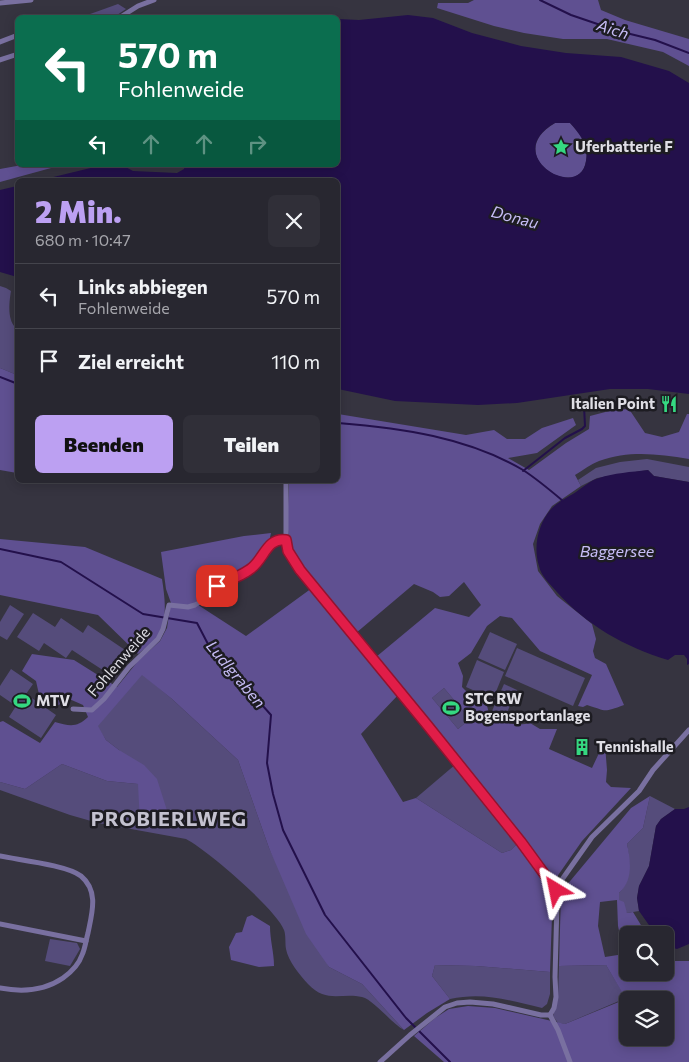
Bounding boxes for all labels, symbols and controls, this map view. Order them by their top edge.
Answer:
water label: Aich [594,14,631,43]
text: 570 m [118,32,218,75]
icon: left [35,35,100,100]
text: Fohlenweide [118,75,244,102]
icon: left [84,130,112,158]
icon: ahead [137,130,165,158]
icon: ahead [190,130,218,158]
icon: right [243,130,271,158]
place icon: Uferbatterie F [551,137,571,157]
place label: Uferbatterie F [575,137,673,155]
text: 2 Min. [35,192,122,229]
button: close [268,195,320,247]
water label: Donau [490,201,541,232]
text: 680 m · 10:47 [35,230,131,249]
text: Links abbiegen [78,275,208,298]
icon: left [35,282,63,310]
text: 570 m [266,285,320,308]
text: Fohlenweide [78,298,170,317]
icon: arrive [35,347,63,375]
text: Ziel erreicht [78,350,184,373]
text: 110 m [271,350,320,373]
place label: Italien Point [571,394,655,412]
restaurant icon: Italien Point [659,394,679,414]
button: Beenden [35,415,173,473]
button: Teilen [183,415,320,473]
water label: Baggersee [580,541,655,560]
pin [196,565,238,607]
icon: arrive [203,572,231,600]
street label: Fohlenweide [83,623,153,700]
water label: Ludlgraben [203,636,270,711]
place label: STC RW Bogensportanlage [465,689,591,724]
sports icon: MTV [12,691,32,711]
place label: MTV [36,691,70,709]
sports icon: STC RW Bogensportanlage [441,698,461,718]
building icon: Tennishalle [572,737,592,757]
place label: Tennishalle [596,737,674,755]
district label: PROBIERLWEG [91,806,247,830]
position arrow [529,863,581,915]
map controls [619,926,674,1046]
button: search [619,926,674,981]
button: layers [619,991,674,1046]

